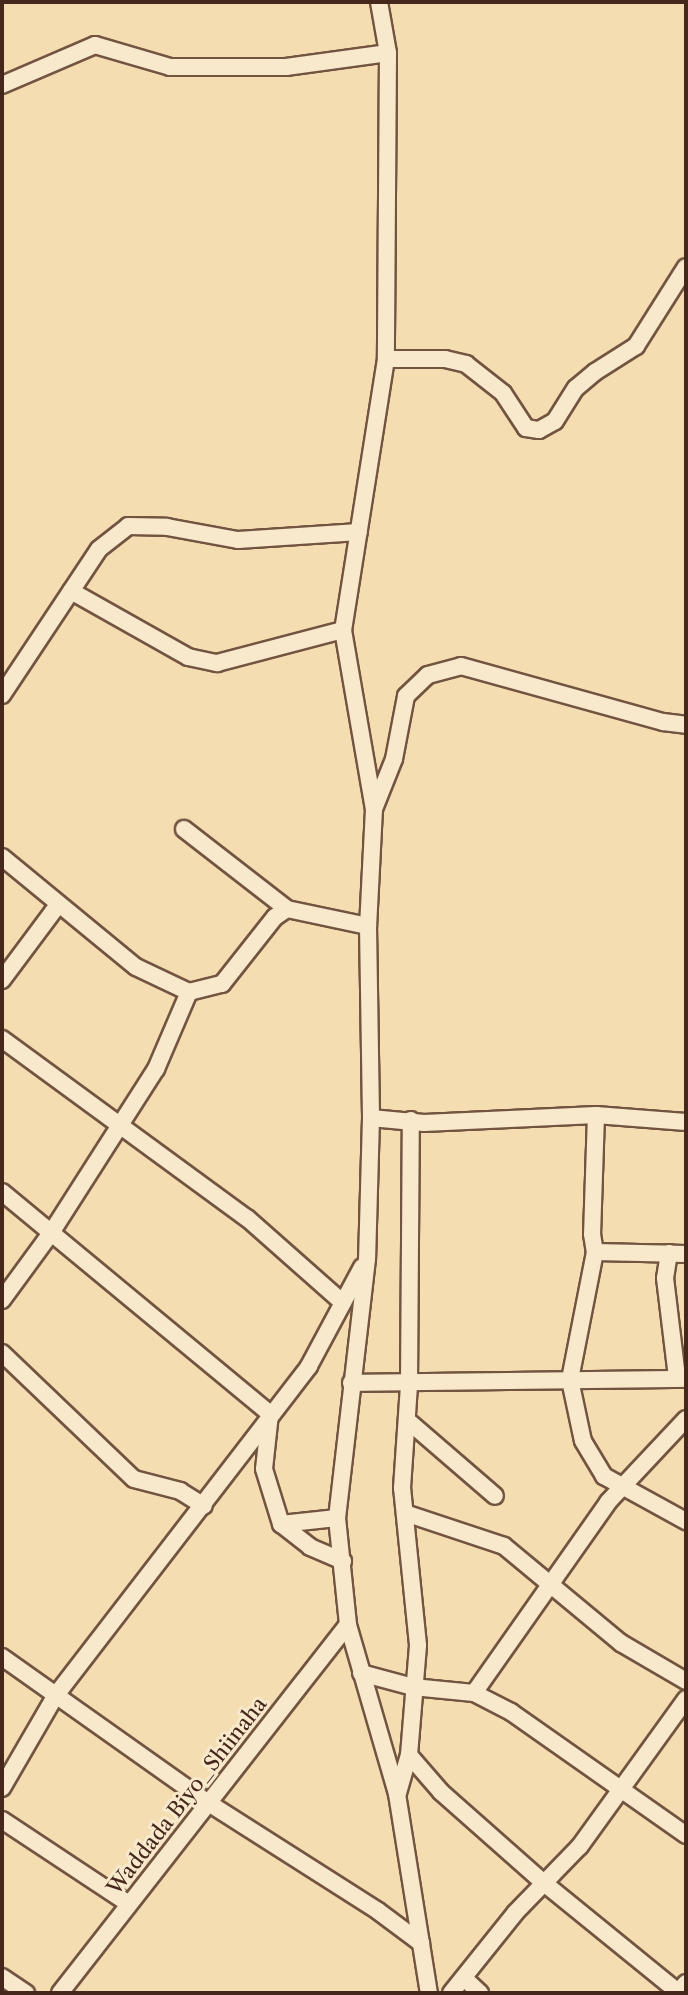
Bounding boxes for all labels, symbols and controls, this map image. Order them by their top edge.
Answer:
street label: Waddada Biyo_Shiinaha [102,1692,272,1900]

